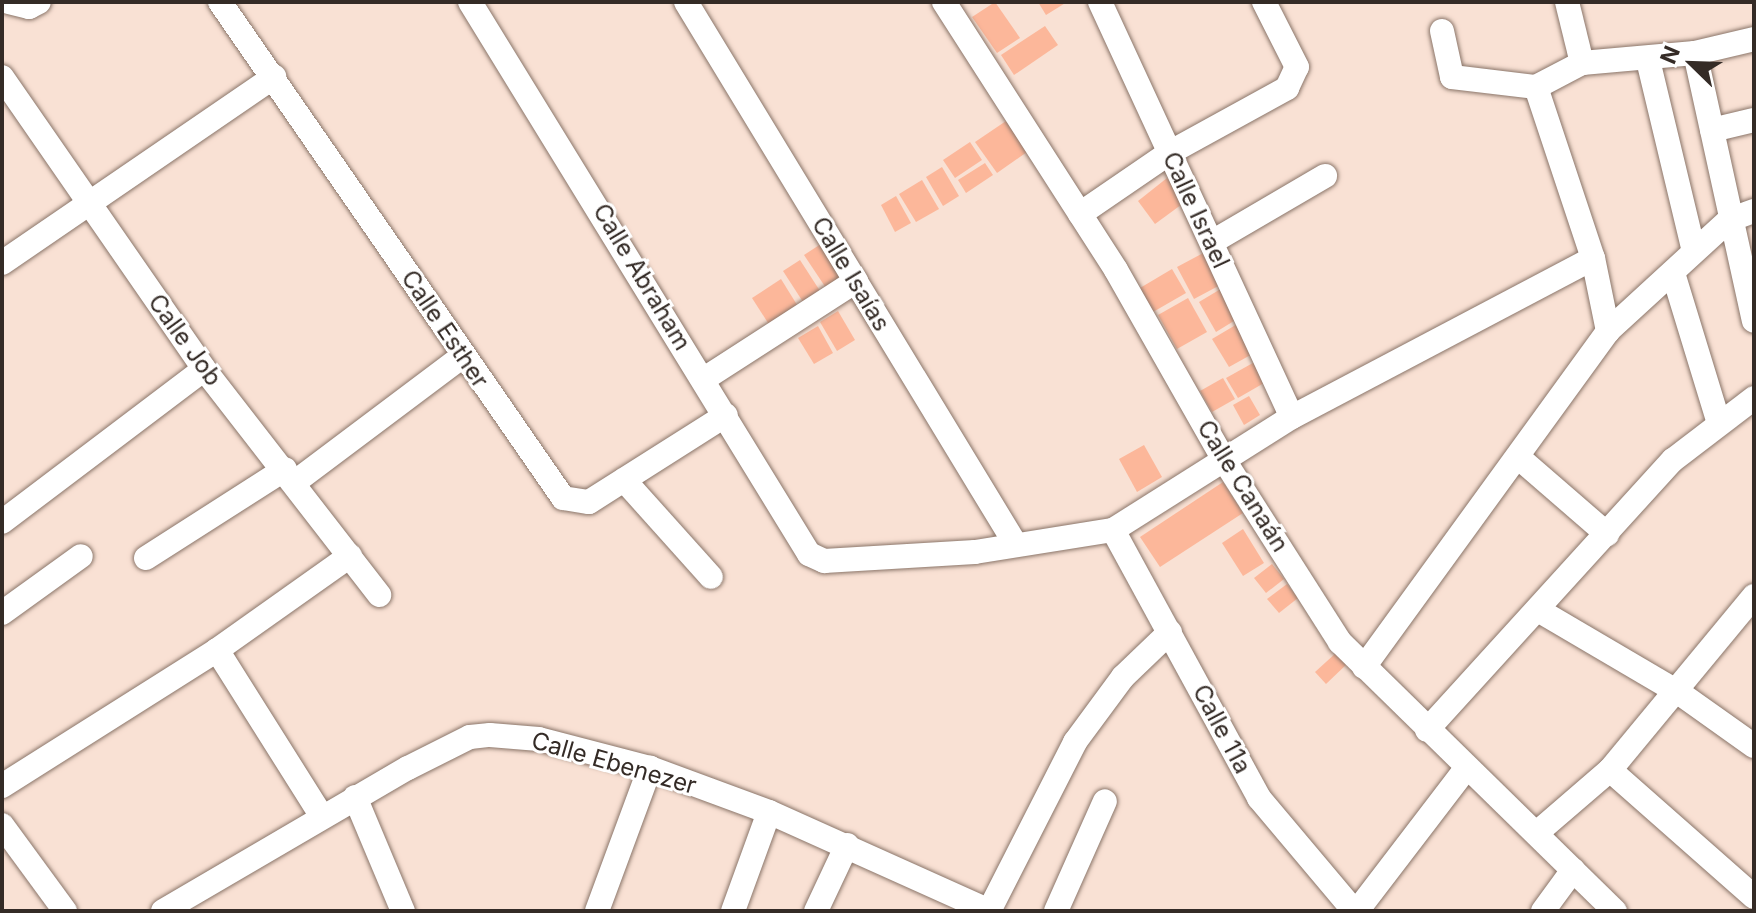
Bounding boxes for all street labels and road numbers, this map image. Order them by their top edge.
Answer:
street label: Calle Israel [1157,147,1235,273]
street label: Calle Abraham [587,199,697,355]
street label: Calle Isaías [806,212,896,336]
street label: Calle Esther [395,265,495,393]
street label: Calle Job [142,289,228,391]
street label: Calle Canaán [1191,415,1295,557]
street label: Calle 11a [1187,680,1257,778]
street label: Calle Ebenezer [528,726,700,800]

